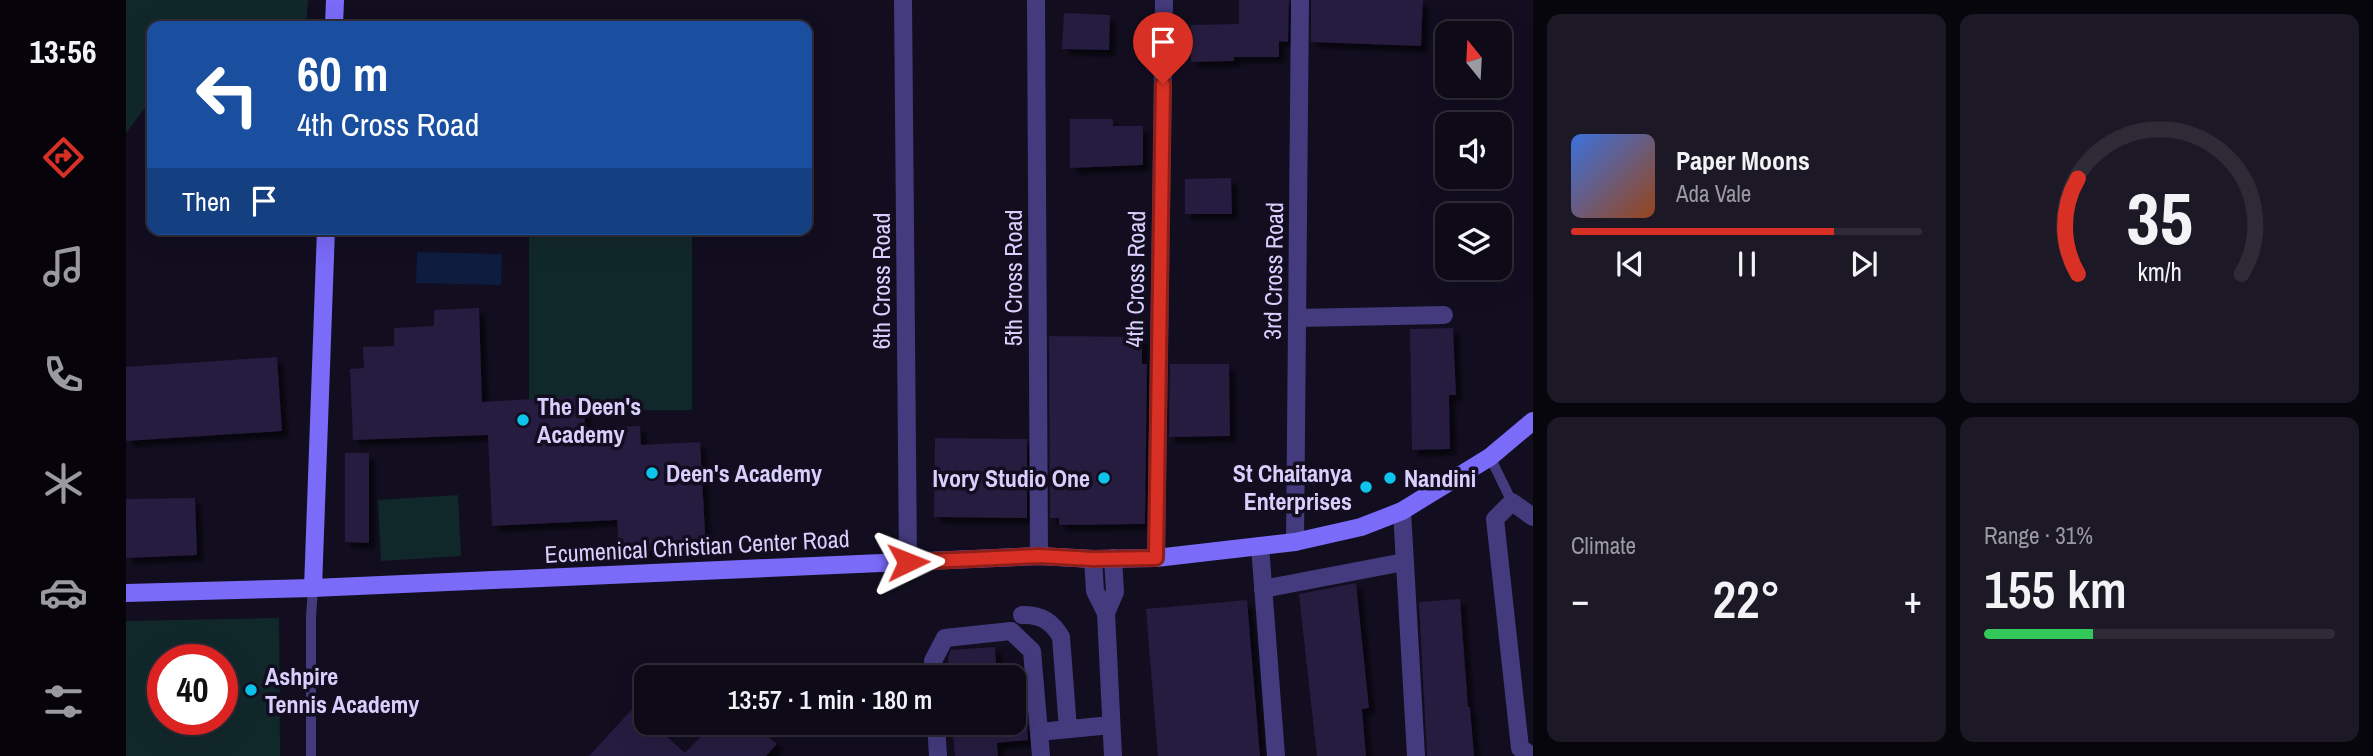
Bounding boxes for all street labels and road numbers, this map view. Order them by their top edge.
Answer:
street label: 3rd Cross Road [1256,202,1290,340]
street label: 5th Cross Road [997,210,1029,346]
street label: 4th Cross Road [1118,210,1152,348]
street label: 6th Cross Road [865,213,897,349]
street label: Ecumenical Christian Center Road [544,522,850,570]

